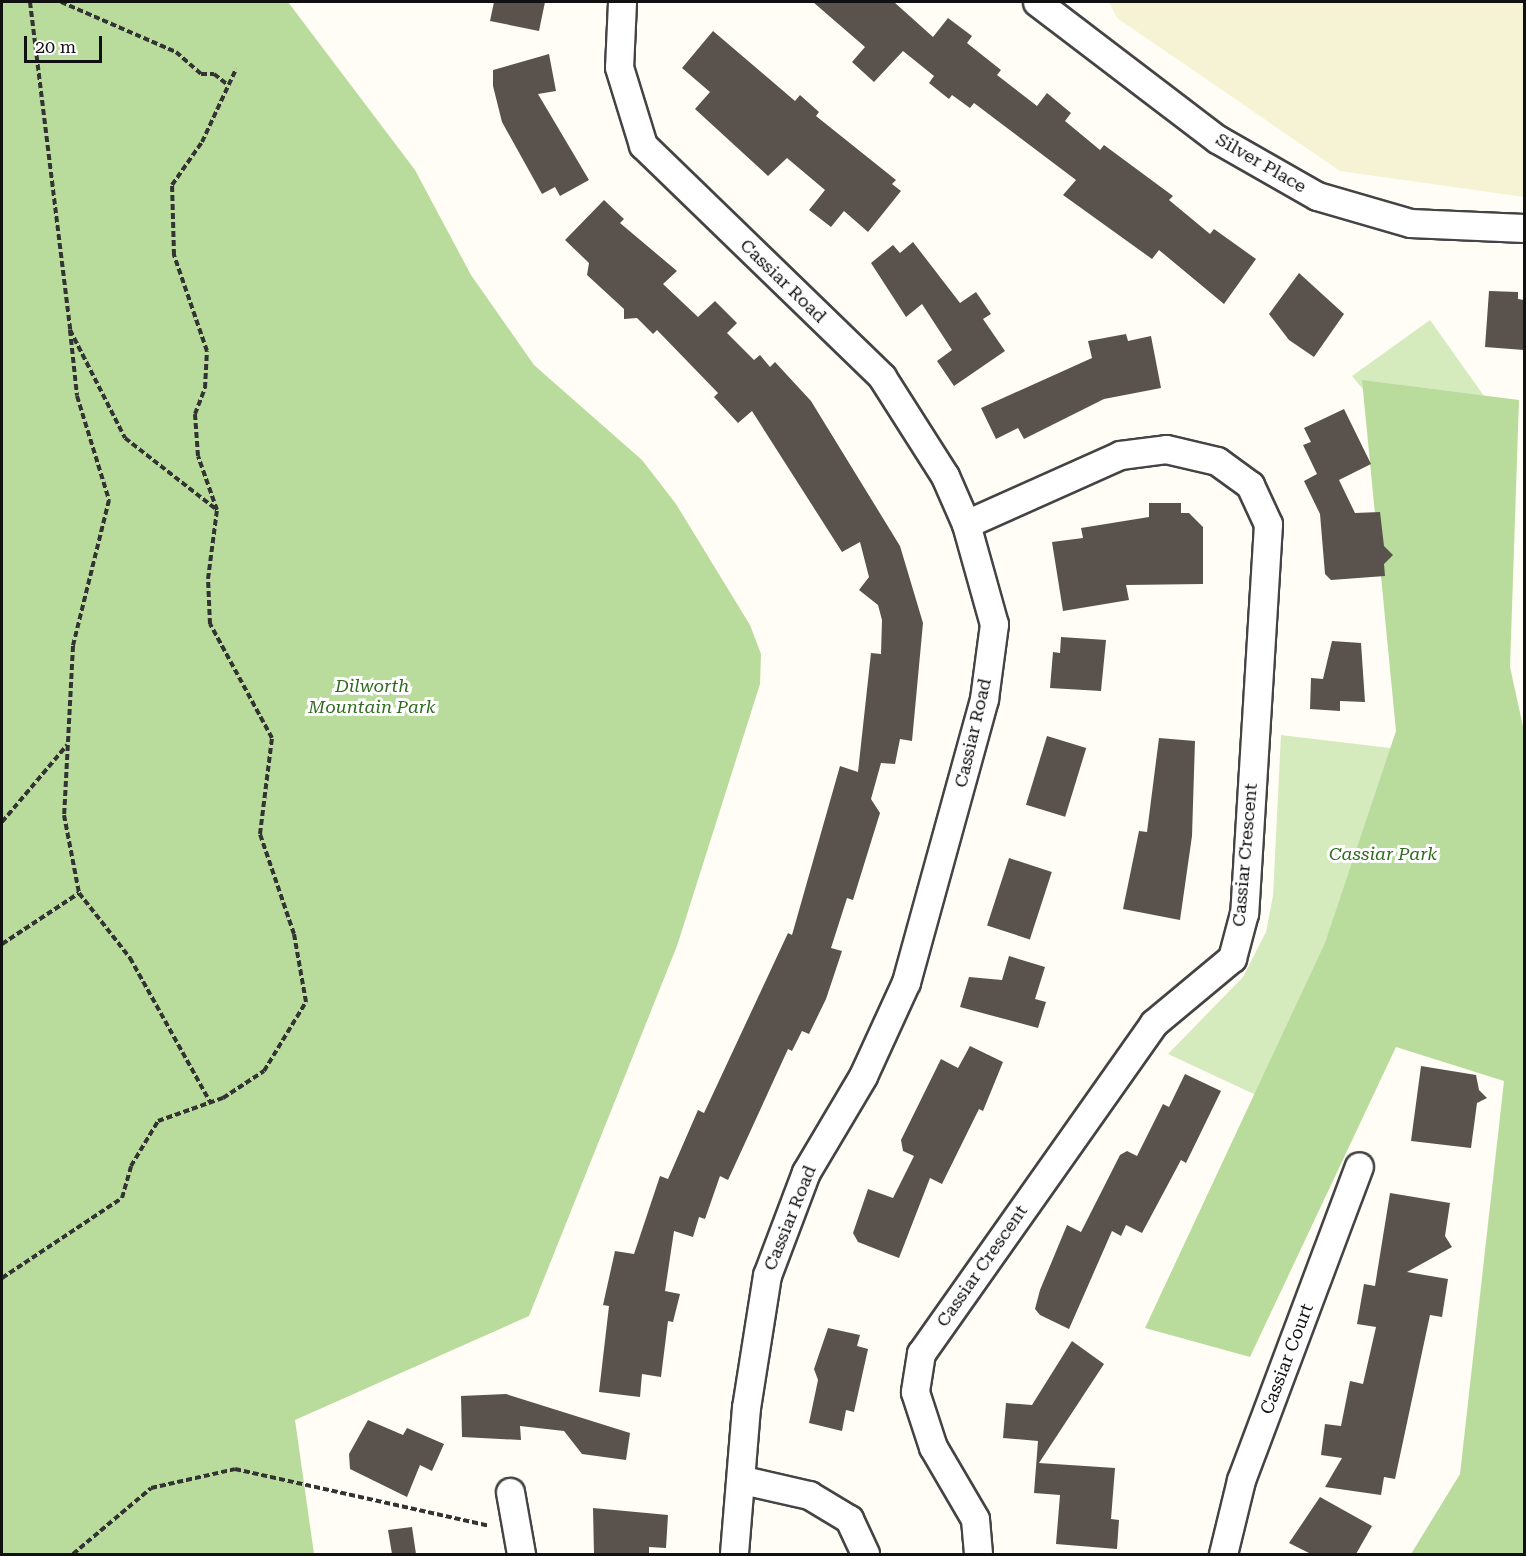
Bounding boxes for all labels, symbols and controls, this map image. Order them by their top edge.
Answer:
scale bar [27,24,105,62]
text: 20 m [35,36,76,57]
street label: Silver Place [1212,128,1310,198]
street label: Cassiar Road [735,235,831,327]
park label: Dilworth Mountain Park [308,676,436,718]
street label: Cassiar Road [950,676,996,790]
street label: Cassiar Crescent [1228,782,1262,928]
park label: Cassiar Park [1329,843,1437,865]
street label: Cassiar Road [759,1162,821,1274]
street label: Cassiar Crescent [932,1201,1032,1331]
street label: Cassiar Court [1256,1301,1318,1417]

